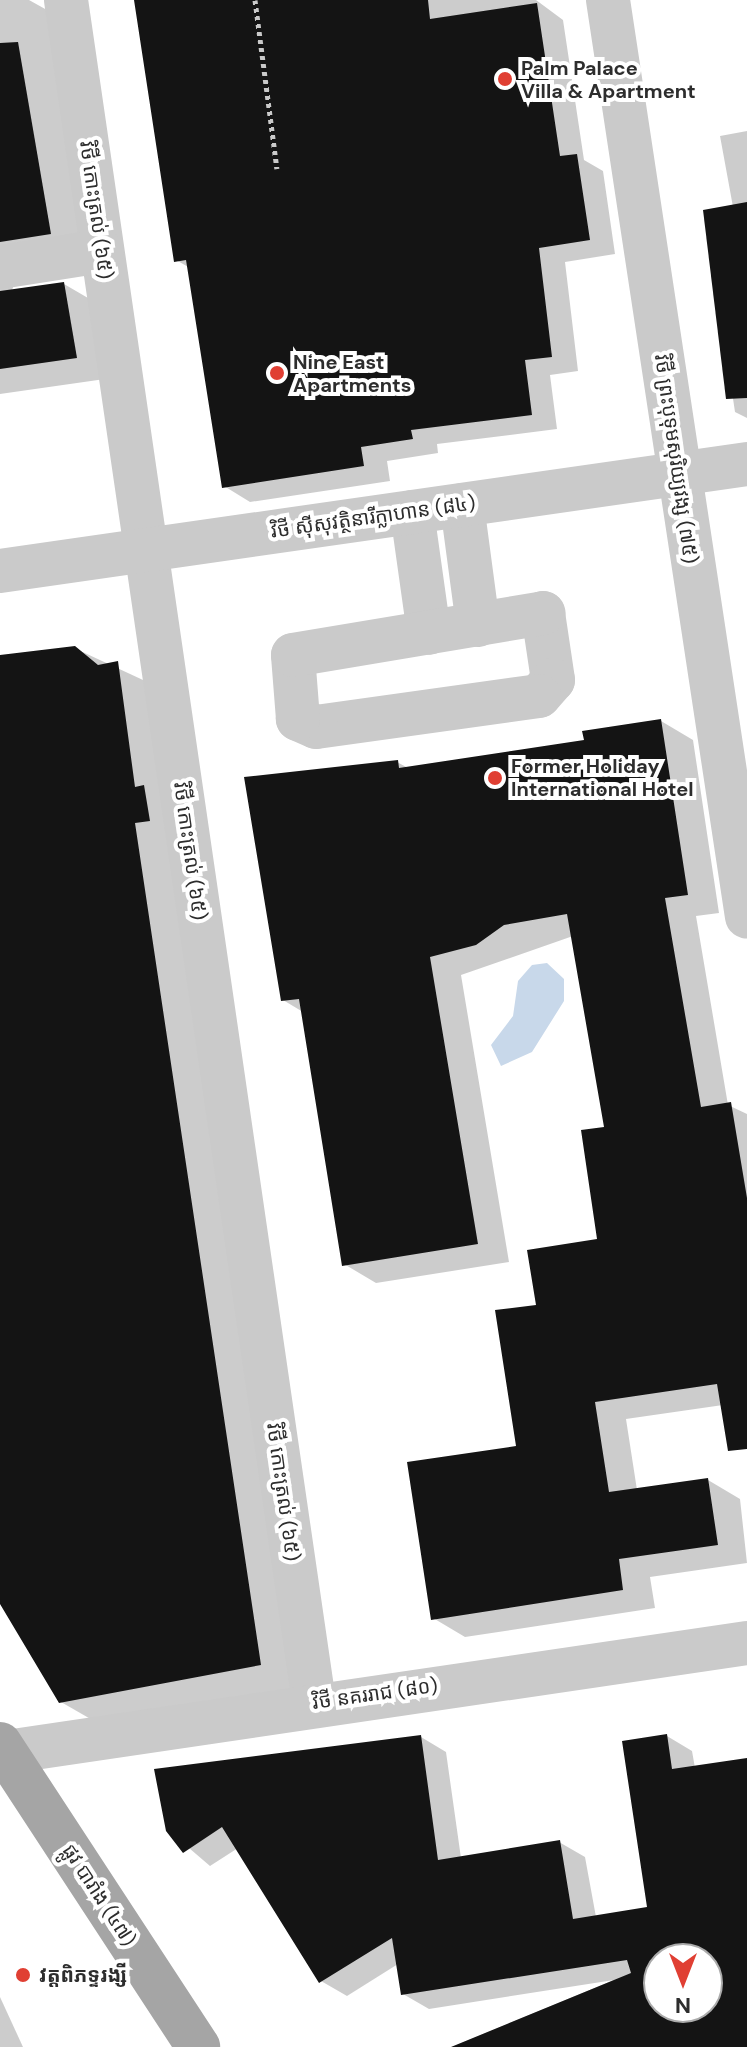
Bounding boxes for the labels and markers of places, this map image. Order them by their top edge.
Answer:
place label: Palm Palace Villa & Apartment [521,56,696,103]
marker: Palm Palace Villa & Apartment [496,70,514,88]
place label: Nine East Apartments [293,350,411,397]
marker: Nine East Apartments [268,364,286,382]
place label: Former Holiday International Hotel [511,754,694,801]
marker: Former Holiday International Hotel [486,769,504,787]
place label: វត្តពិភទ្ទរង្សី [39,1963,127,1987]
marker: វត្តពិភទ្ទរង្សី [14,1966,32,1984]

